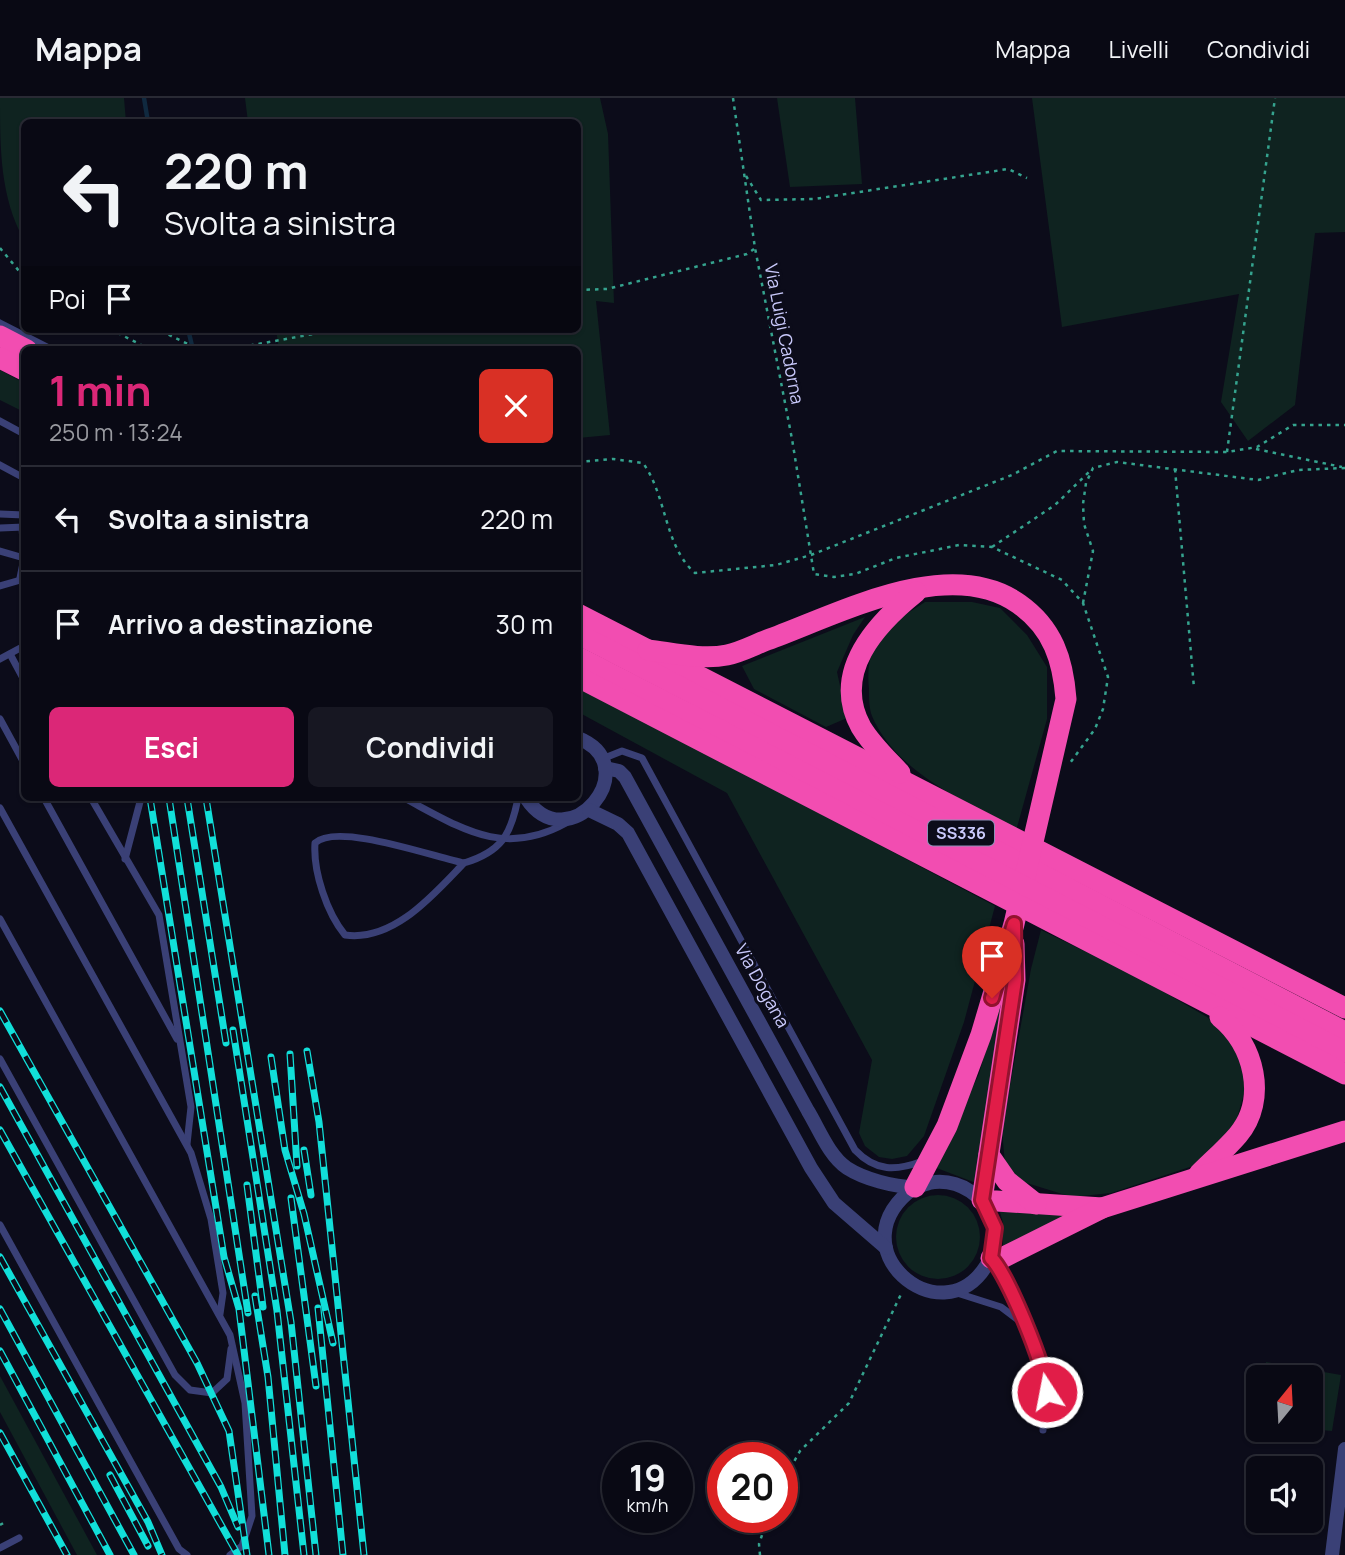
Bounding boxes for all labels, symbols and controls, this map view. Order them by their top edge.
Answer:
text: Mappa [35,26,142,71]
text: Mappa [995,32,1071,65]
text: Livelli [1109,32,1169,65]
text: Condividi [1207,32,1310,65]
text: 220 m [164,137,308,204]
icon: left [49,147,140,238]
text: Svolta a sinistra [164,201,396,245]
street label: Via Luigi Cadorna [760,262,810,406]
icon: arrive [100,280,138,318]
text: Poi [49,281,86,317]
text: 1 min [49,361,152,419]
button: close [479,369,553,443]
text: 250 m · 13:24 [49,416,183,448]
icon: left [49,500,87,538]
text: Svolta a sinistra [108,501,309,537]
text: 220 m [480,501,553,537]
icon: arrive [49,605,87,643]
text: Arrivo a destinazione [108,606,373,642]
text: 30 m [496,606,553,642]
button: Esci [49,707,294,787]
button: Condividi [308,707,553,787]
road number: SS336 [928,820,994,846]
pin [962,926,1022,998]
icon: arrive [973,937,1011,975]
street label: Via Dogana [730,939,796,1032]
position arrow [1010,1355,1084,1429]
north arrow [1246,1365,1323,1442]
map controls [1246,1365,1323,1533]
speed limit sign: 20 [707,1442,798,1533]
text: 19 [629,1454,666,1502]
button: sound [1246,1456,1323,1533]
text: km/h [627,1493,668,1517]

